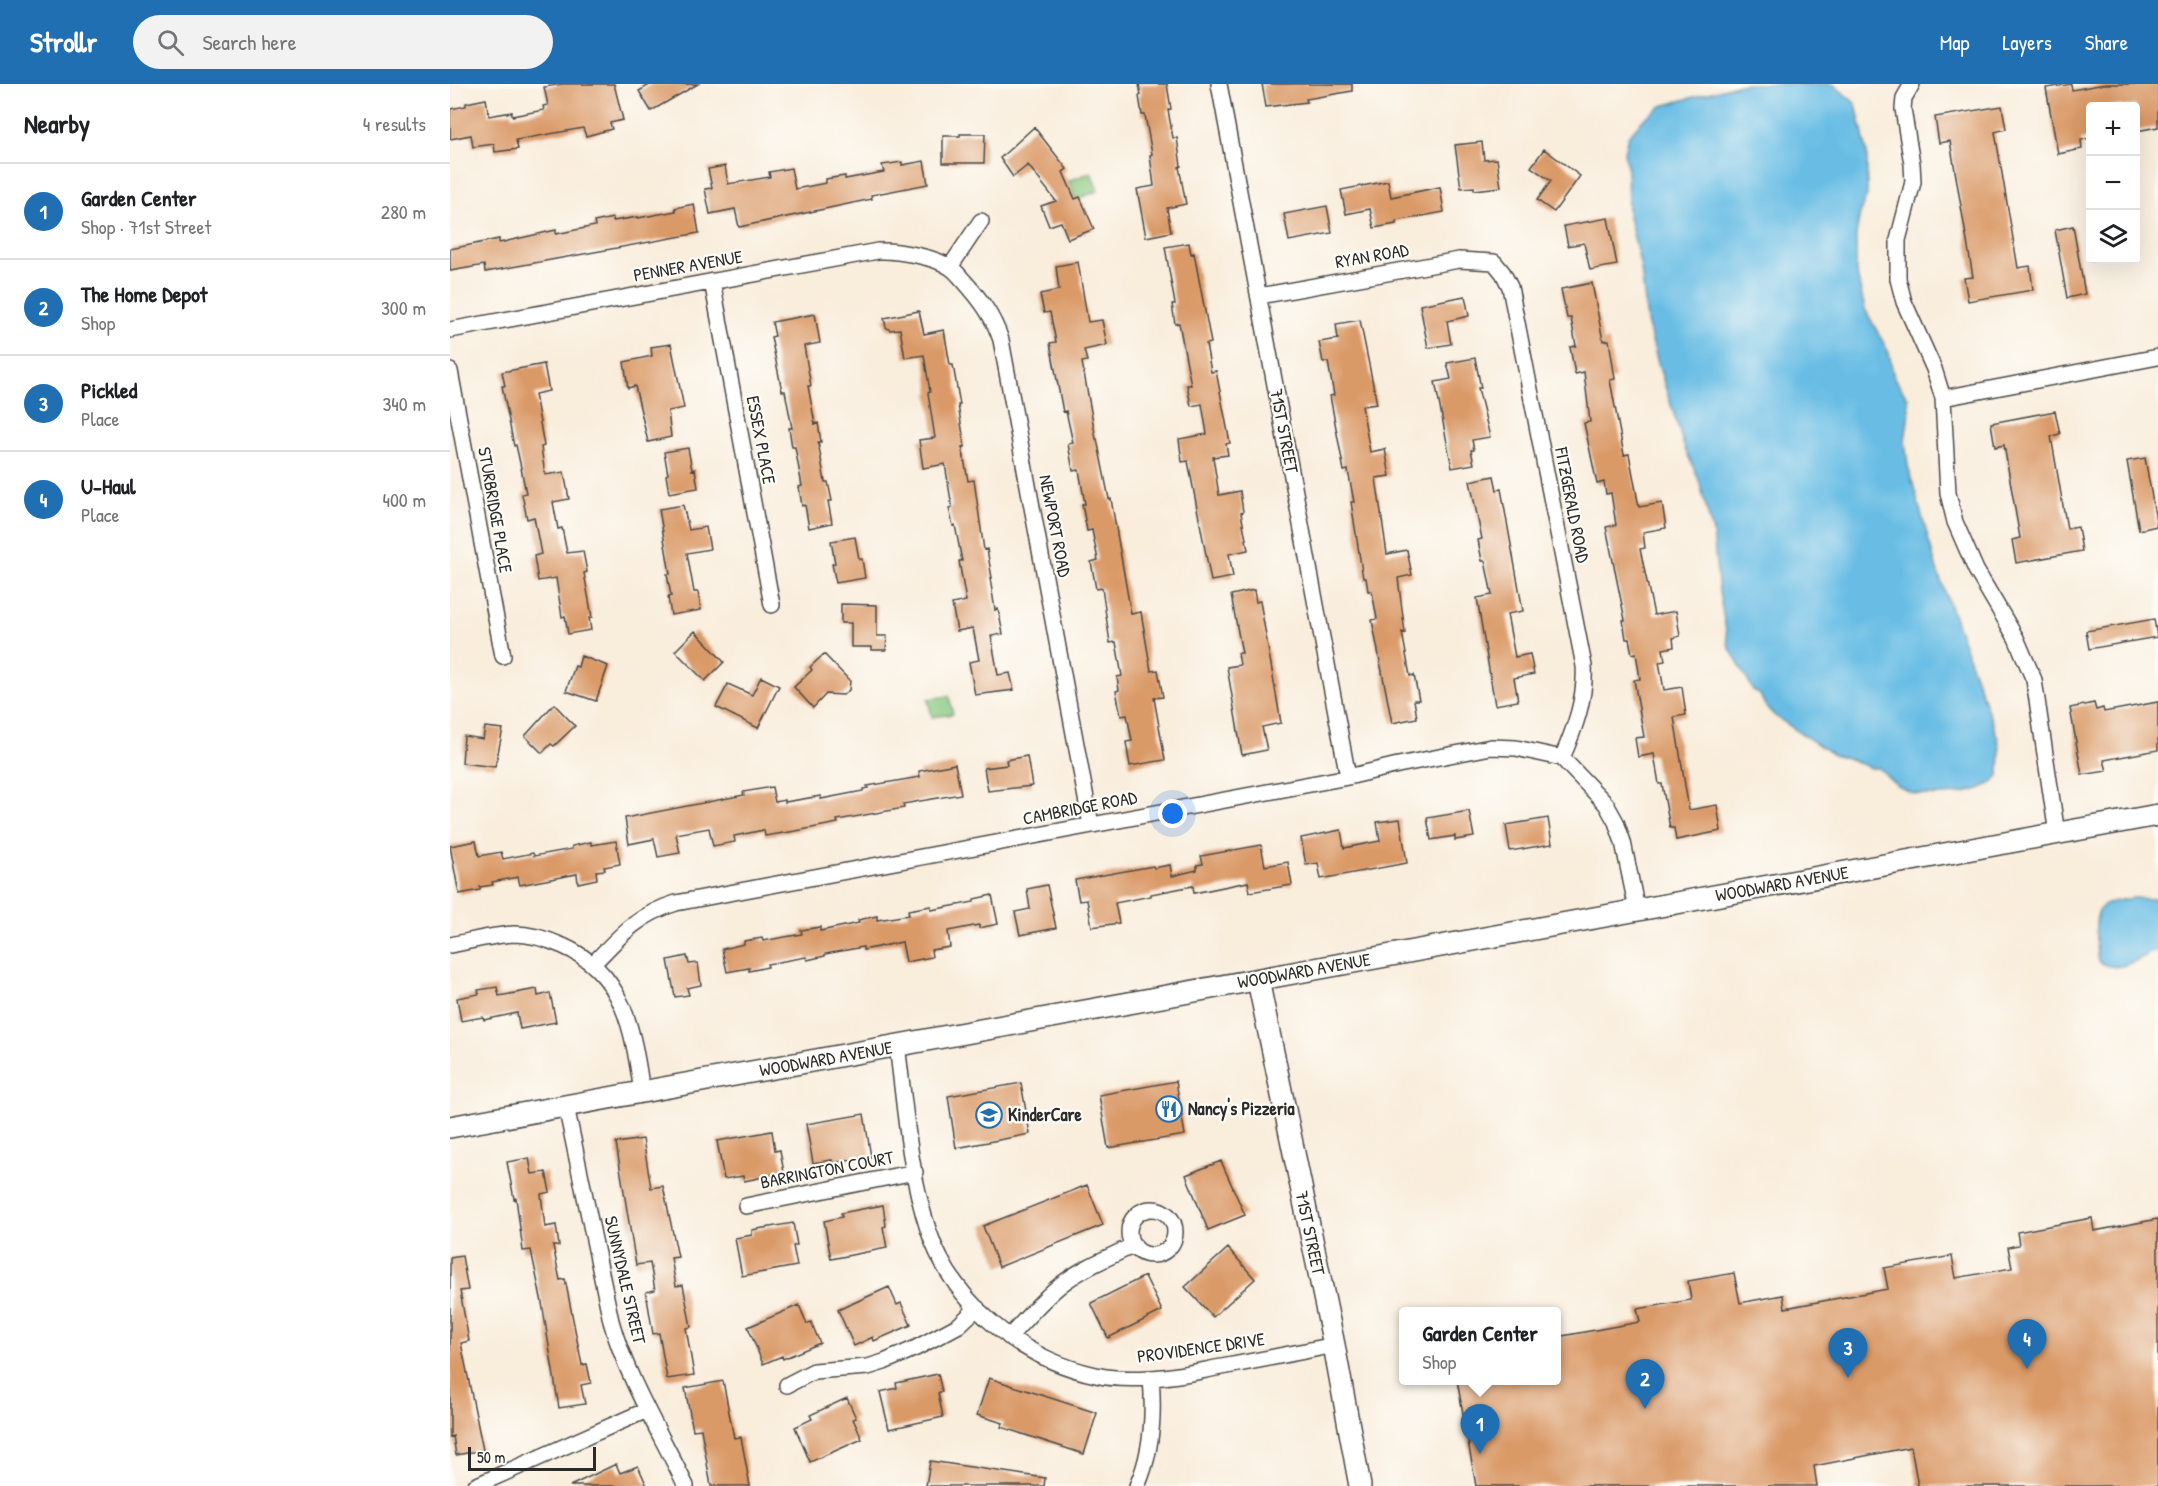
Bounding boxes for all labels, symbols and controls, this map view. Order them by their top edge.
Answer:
search box [133,15,553,69]
text: Strollr [30,23,97,61]
icon: search [154,26,187,59]
text: Search here [202,27,296,57]
text: Map [1940,28,1969,57]
text: Layers [2002,28,2052,57]
text: Share [2085,28,2128,57]
map controls [2086,102,2140,264]
button: + [2086,102,2140,156]
text: Nearby [24,106,90,141]
text: 4 results [363,110,426,137]
button: − [2086,156,2140,210]
text: Garden Center [81,183,197,213]
text: 1 [40,198,47,225]
text: 280 m [381,198,426,225]
button: layers [2086,210,2140,264]
text: Shop · 71st Street [81,213,211,240]
street label: RYAN ROAD [1333,237,1411,274]
street label: PENNER AVENUE [631,244,744,287]
text: The Home Depot [81,279,207,309]
text: 2 [39,294,48,321]
text: 300 m [381,294,426,321]
text: Shop [81,309,115,336]
text: Pickled [81,375,137,405]
street label: 71ST STREET [1264,387,1305,476]
text: 3 [39,390,48,417]
text: 340 m [382,390,426,417]
street label: ESSEX PLACE [741,394,782,486]
text: Place [81,405,120,432]
street label: FITZGERALD ROAD [1549,444,1596,565]
street label: STURBRIDGE PLACE [472,445,519,575]
text: U-Haul [81,471,136,501]
street label: NEWPORT ROAD [1033,473,1078,580]
text: 4 [40,486,47,513]
text: 400 m [382,486,426,513]
text: Place [81,501,120,528]
street label: CAMBRIDGE ROAD [1021,784,1140,831]
your location [1158,799,1187,828]
street label: WOODWARD AVENUE [1713,859,1850,908]
street label: WOODWARD AVENUE [1235,946,1372,995]
street label: WOODWARD AVENUE [757,1034,894,1083]
restaurant icon: Nancy's Pizzeria [1154,1094,1184,1124]
place label: Nancy's Pizzeria [1188,1096,1296,1122]
school or university icon: KinderCare [974,1100,1004,1130]
place label: KinderCare [1008,1102,1083,1127]
street label: BARRINGTON COURT [758,1144,896,1195]
street label: 71ST STREET [1289,1188,1332,1278]
street label: SUNNYDALE STREET [599,1213,652,1347]
popup [1399,1307,1561,1385]
text: Garden Center [1422,1318,1538,1348]
pin: 4 [2008,1320,2046,1369]
street label: PROVIDENCE DRIVE [1136,1326,1266,1369]
pin: 3 [1828,1328,1868,1378]
text: Shop [1422,1348,1456,1375]
pin: 2 [1626,1360,1664,1409]
pin: 1 [1460,1404,1500,1454]
scale bar [468,1444,596,1472]
text: 50 m [477,1446,506,1468]

